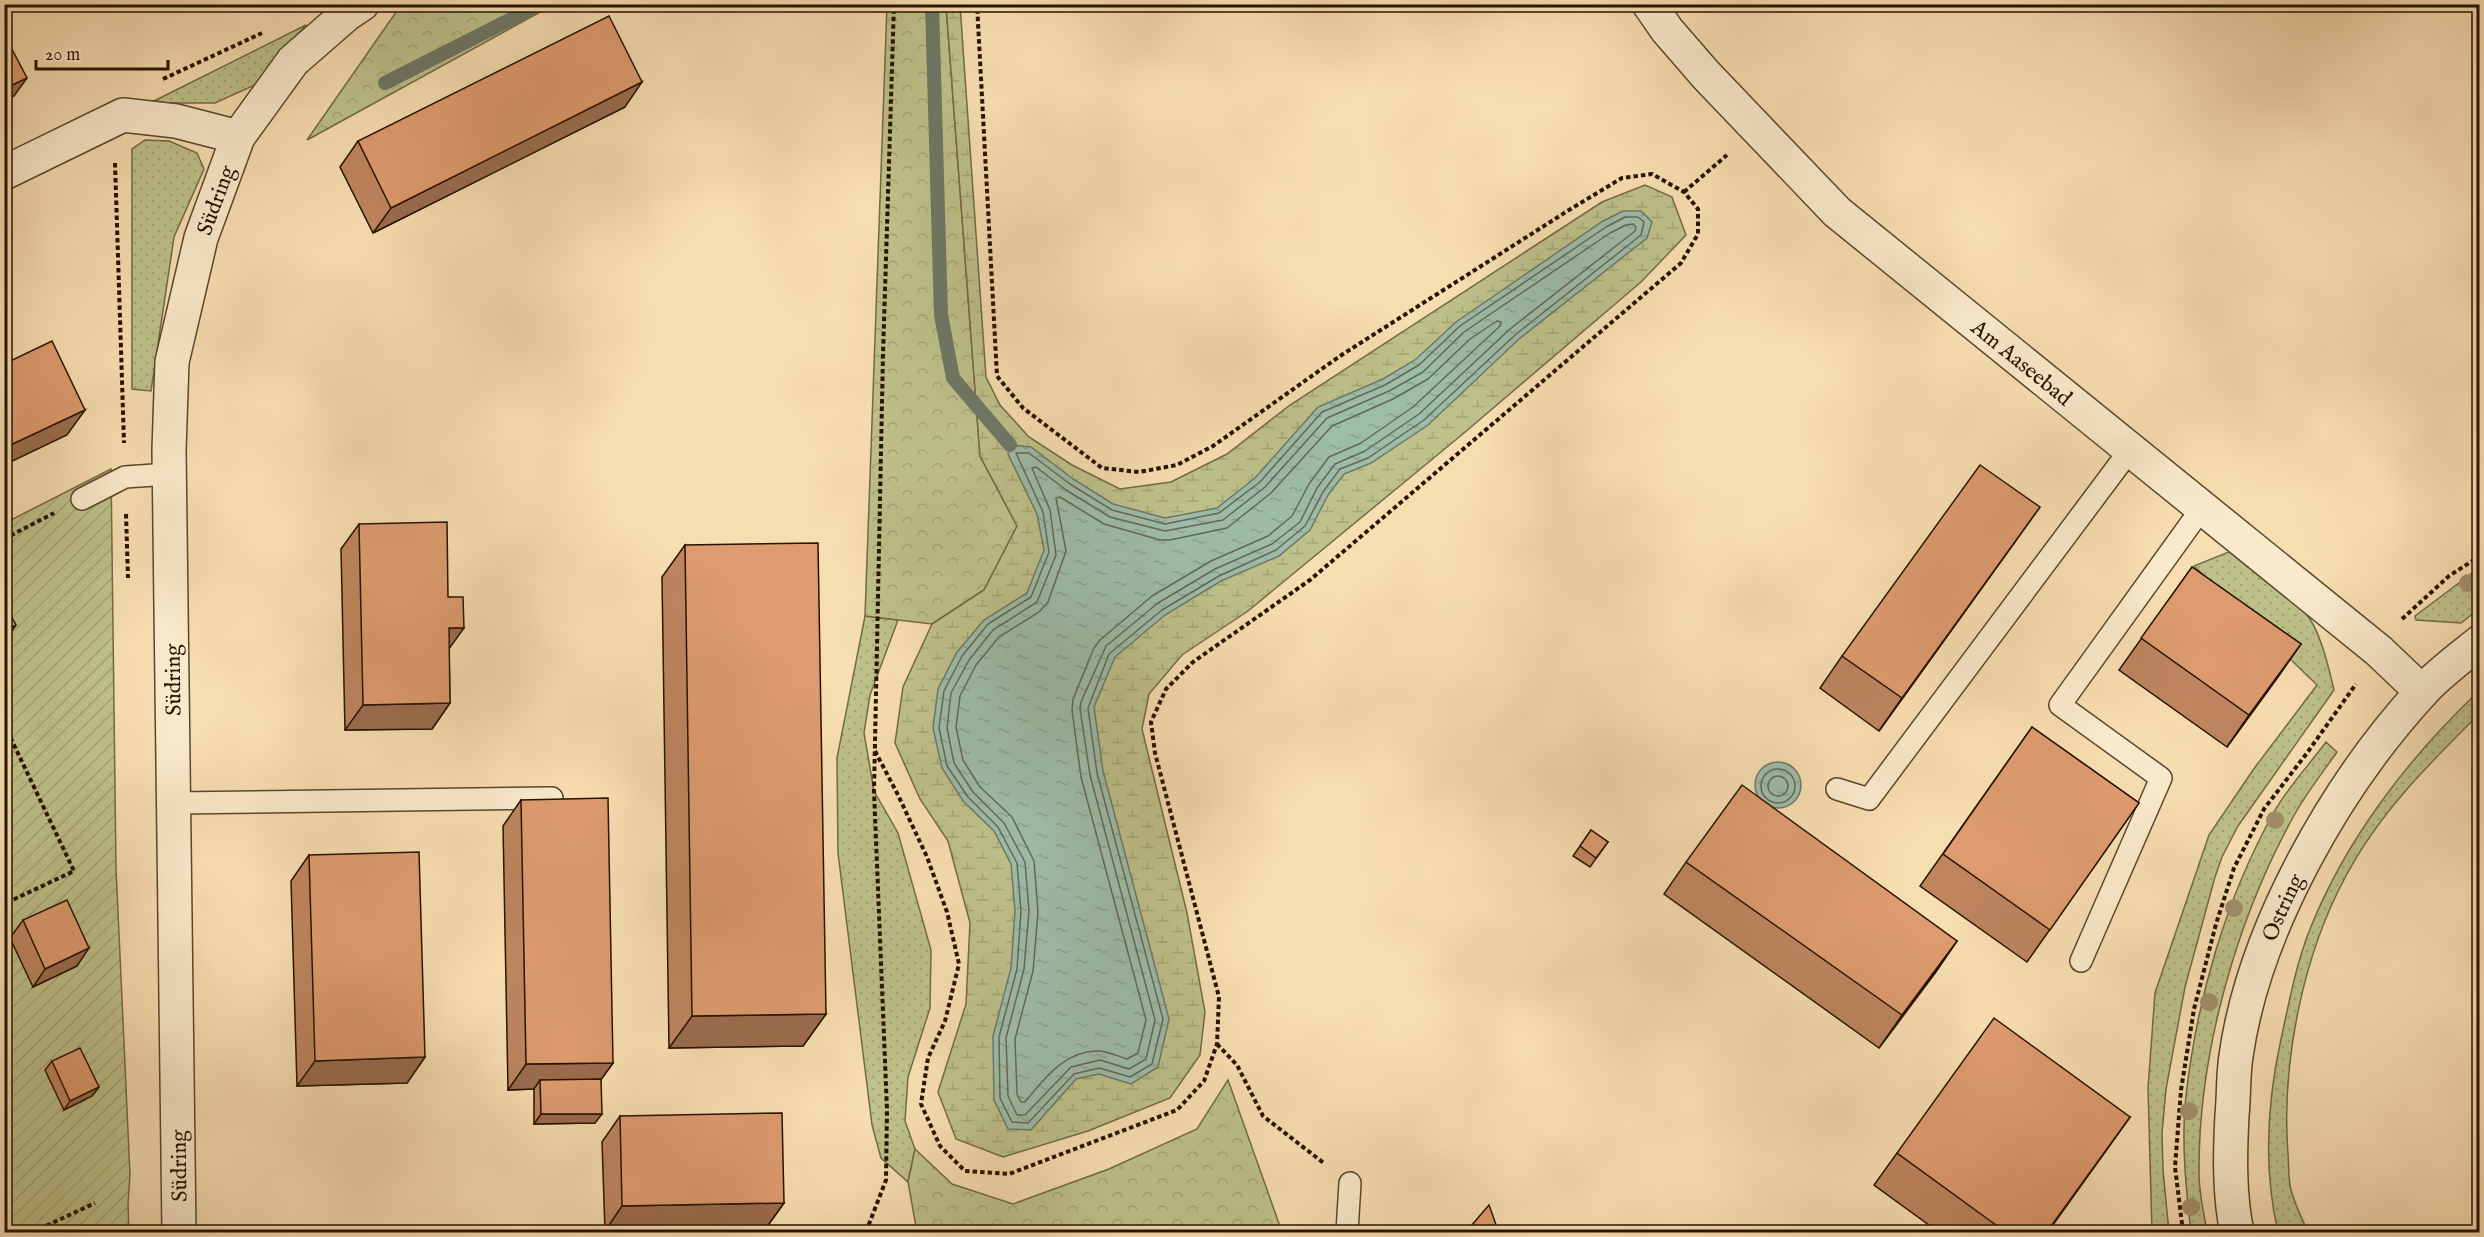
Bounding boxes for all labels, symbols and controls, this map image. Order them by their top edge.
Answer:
scale bar [36,33,168,71]
text: 20 m [45,44,80,67]
street label: Südring [191,161,243,239]
street label: Am Aaseebad [1964,314,2077,413]
street label: Südring [159,643,189,716]
street label: Ostring [2256,868,2311,946]
street label: Südring [165,1129,195,1202]

